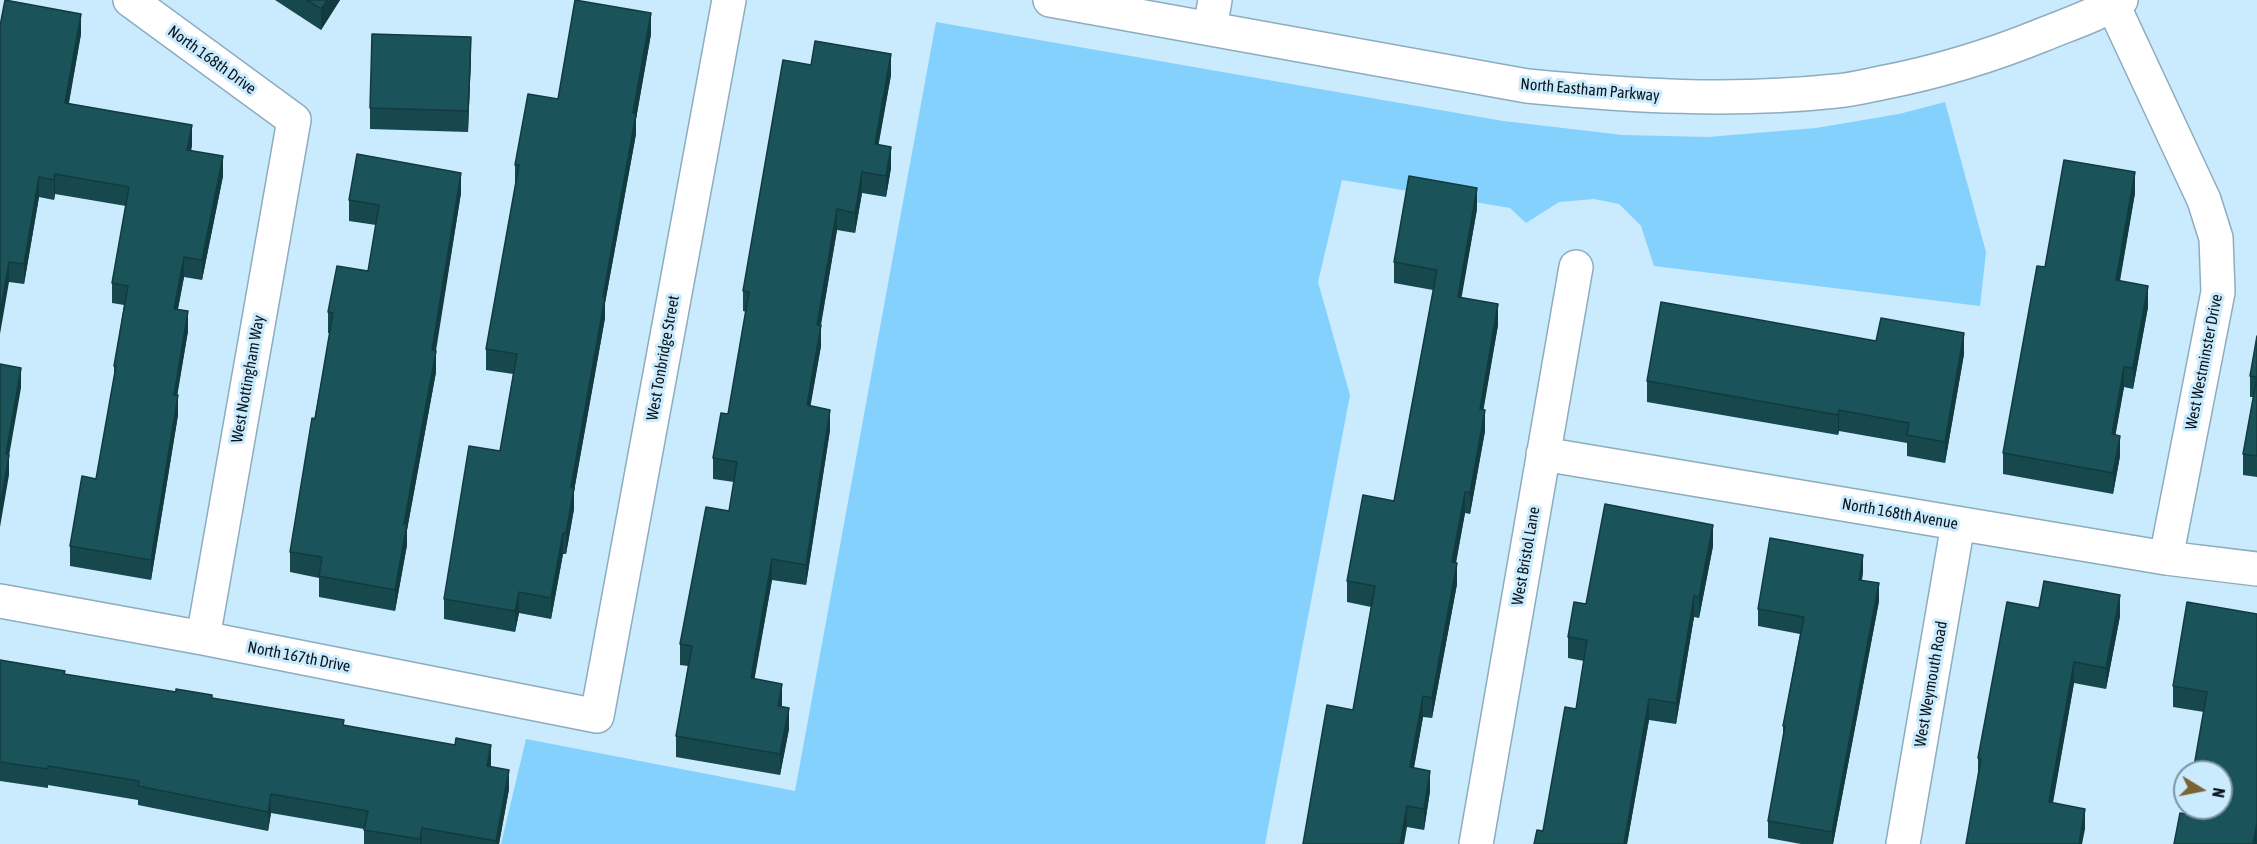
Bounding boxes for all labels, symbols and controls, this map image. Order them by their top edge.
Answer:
street label: North 168th Drive [164,22,260,98]
street label: North Eastham Parkway [1520,74,1660,106]
street label: West Westminster Drive [2181,293,2227,431]
street label: West Tonbridge Street [643,294,683,422]
street label: West Nottingham Way [227,314,269,444]
street label: North 168th Avenue [1840,494,1960,534]
street label: West Bristol Lane [1508,505,1544,607]
street label: West Weymouth Road [1910,620,1952,748]
street label: North 167th Drive [246,638,352,676]
north arrow [2173,760,2233,820]
text: N [2209,787,2228,799]

